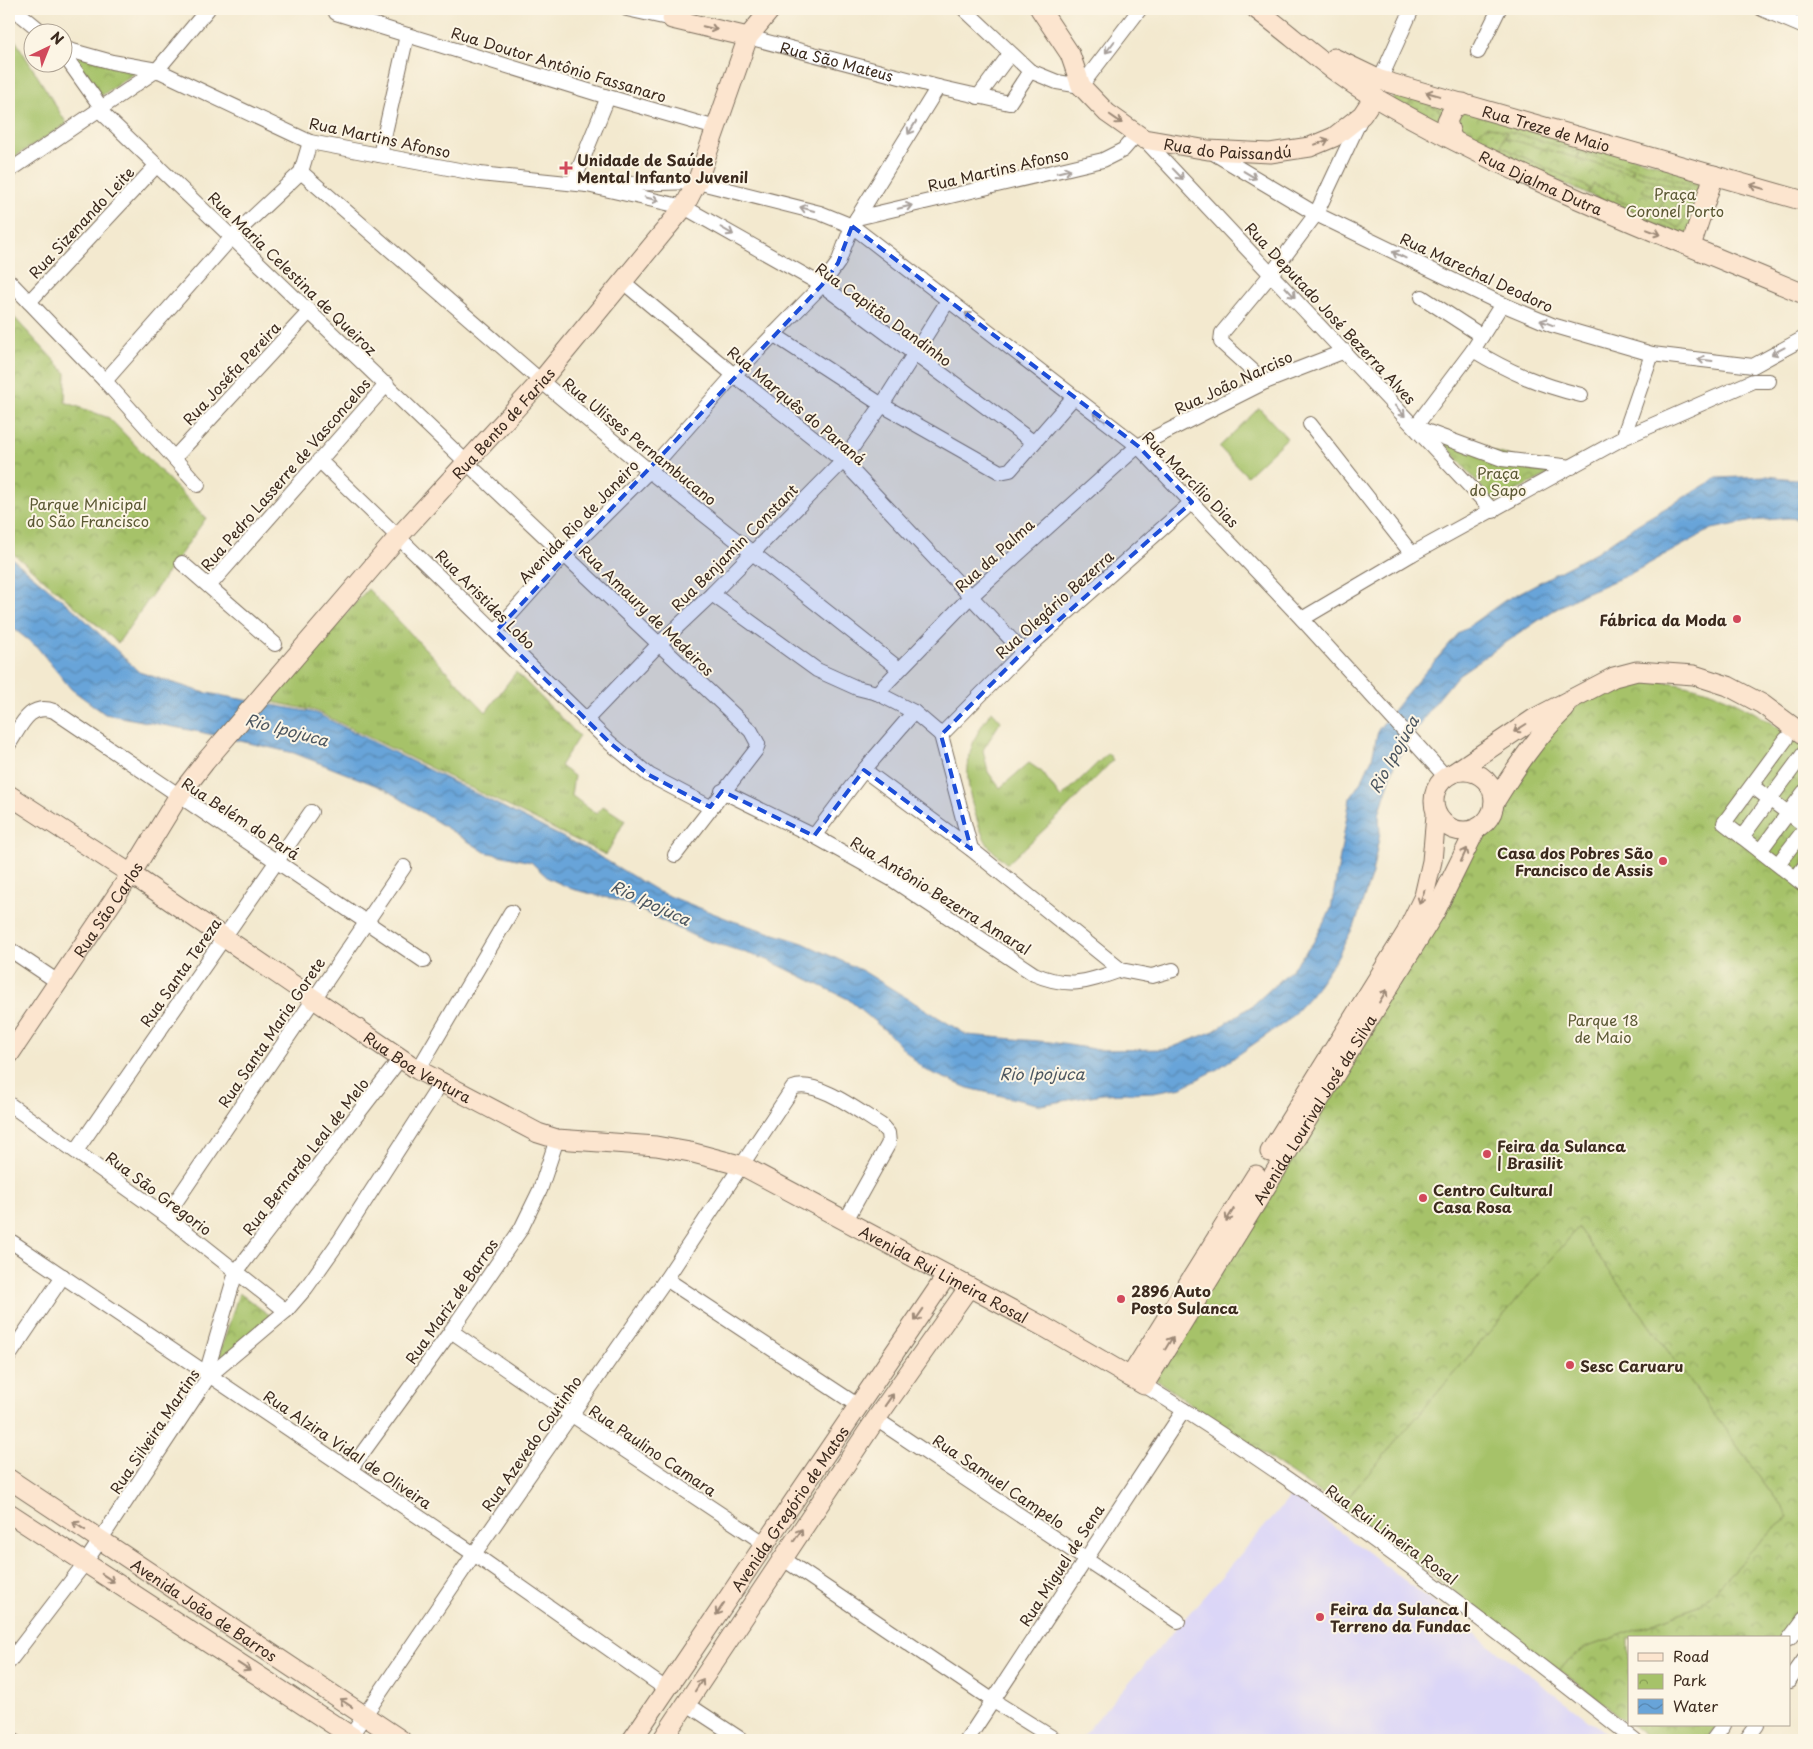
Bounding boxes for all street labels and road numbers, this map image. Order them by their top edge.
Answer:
street label: Rua Doutor Antônio Fassanaro [449,20,669,108]
street label: Rua São Mateus [778,34,896,86]
street label: Rua Treze de Maio [1480,98,1613,157]
street label: Rua Martins Afonso [307,111,453,163]
street label: Rua do Paissandú [1162,131,1293,165]
street label: Rua Martins Afonso [925,142,1071,196]
street label: Rua Djalma Dutra [1476,144,1607,220]
street label: Rua Sizenando Leite [23,161,139,283]
street label: Rua Maria Celestina de Queiroz [203,186,383,361]
street label: Rua Deputado José Bezerra Alves [1240,217,1422,409]
street label: Rua Marechal Deodoro [1397,226,1557,318]
street label: Rua Capitão Dandinho [811,257,957,371]
street label: Rua Joséfa Pereira [177,316,286,430]
street label: Rua Marquês do Paraná [723,340,872,470]
street label: Rua João Narciso [1170,344,1296,420]
street label: Rua Bento de Farias [446,362,560,484]
street label: Rua Pedro Lasserre de Vasconcelos [195,372,375,575]
street label: Rua Ulisses Pernambucano [558,372,722,510]
street label: Rua Marcílio Dias [1138,426,1245,533]
street label: Avenida Rio de Janeiro [513,454,643,588]
street label: Rua Benjamin Constant [665,478,803,616]
street label: Rua da Palma [949,512,1039,597]
street label: Rua Amaury de Medeiros [574,539,720,681]
street label: Rua Aristides Lobo [431,544,541,654]
street label: Rua Olegário Bezerra [990,544,1119,664]
street label: Rua Belém do Pará [177,771,305,865]
street label: Rua Antônio Bezerra Amaral [846,830,1036,960]
street label: Rua São Carlos [67,857,148,961]
street label: Rua Santa Tereza [134,912,227,1031]
street label: Rua Santa Maria Gorete [212,952,330,1112]
street label: Avenida Lourival José da Silva [1247,1009,1381,1208]
street label: Rua Boa Ventura [360,1025,476,1108]
street label: Rua Bernardo Leal de Melo [236,1073,374,1239]
street label: Rua São Gregorio [101,1145,217,1241]
street label: Avenida Rui Limeira Rosal [856,1219,1033,1328]
street label: Rua Mariz de Barros [399,1233,503,1368]
street label: Rua Silveira Martins [103,1364,205,1498]
street label: Rua Azevedo Coutinho [475,1370,587,1516]
street label: Rua Alzira Vidal de Oliveira [259,1384,437,1514]
street label: Rua Paulino Camara [585,1399,722,1502]
street label: Avenida Gregório de Matos [725,1421,853,1595]
street label: Rua Samuel Campelo [928,1428,1070,1534]
street label: Rua Rui Limeira Rosal [1321,1478,1463,1590]
street label: Rua Miguel de Sena [1013,1499,1110,1631]
street label: Avenida João de Barros [127,1552,282,1666]

